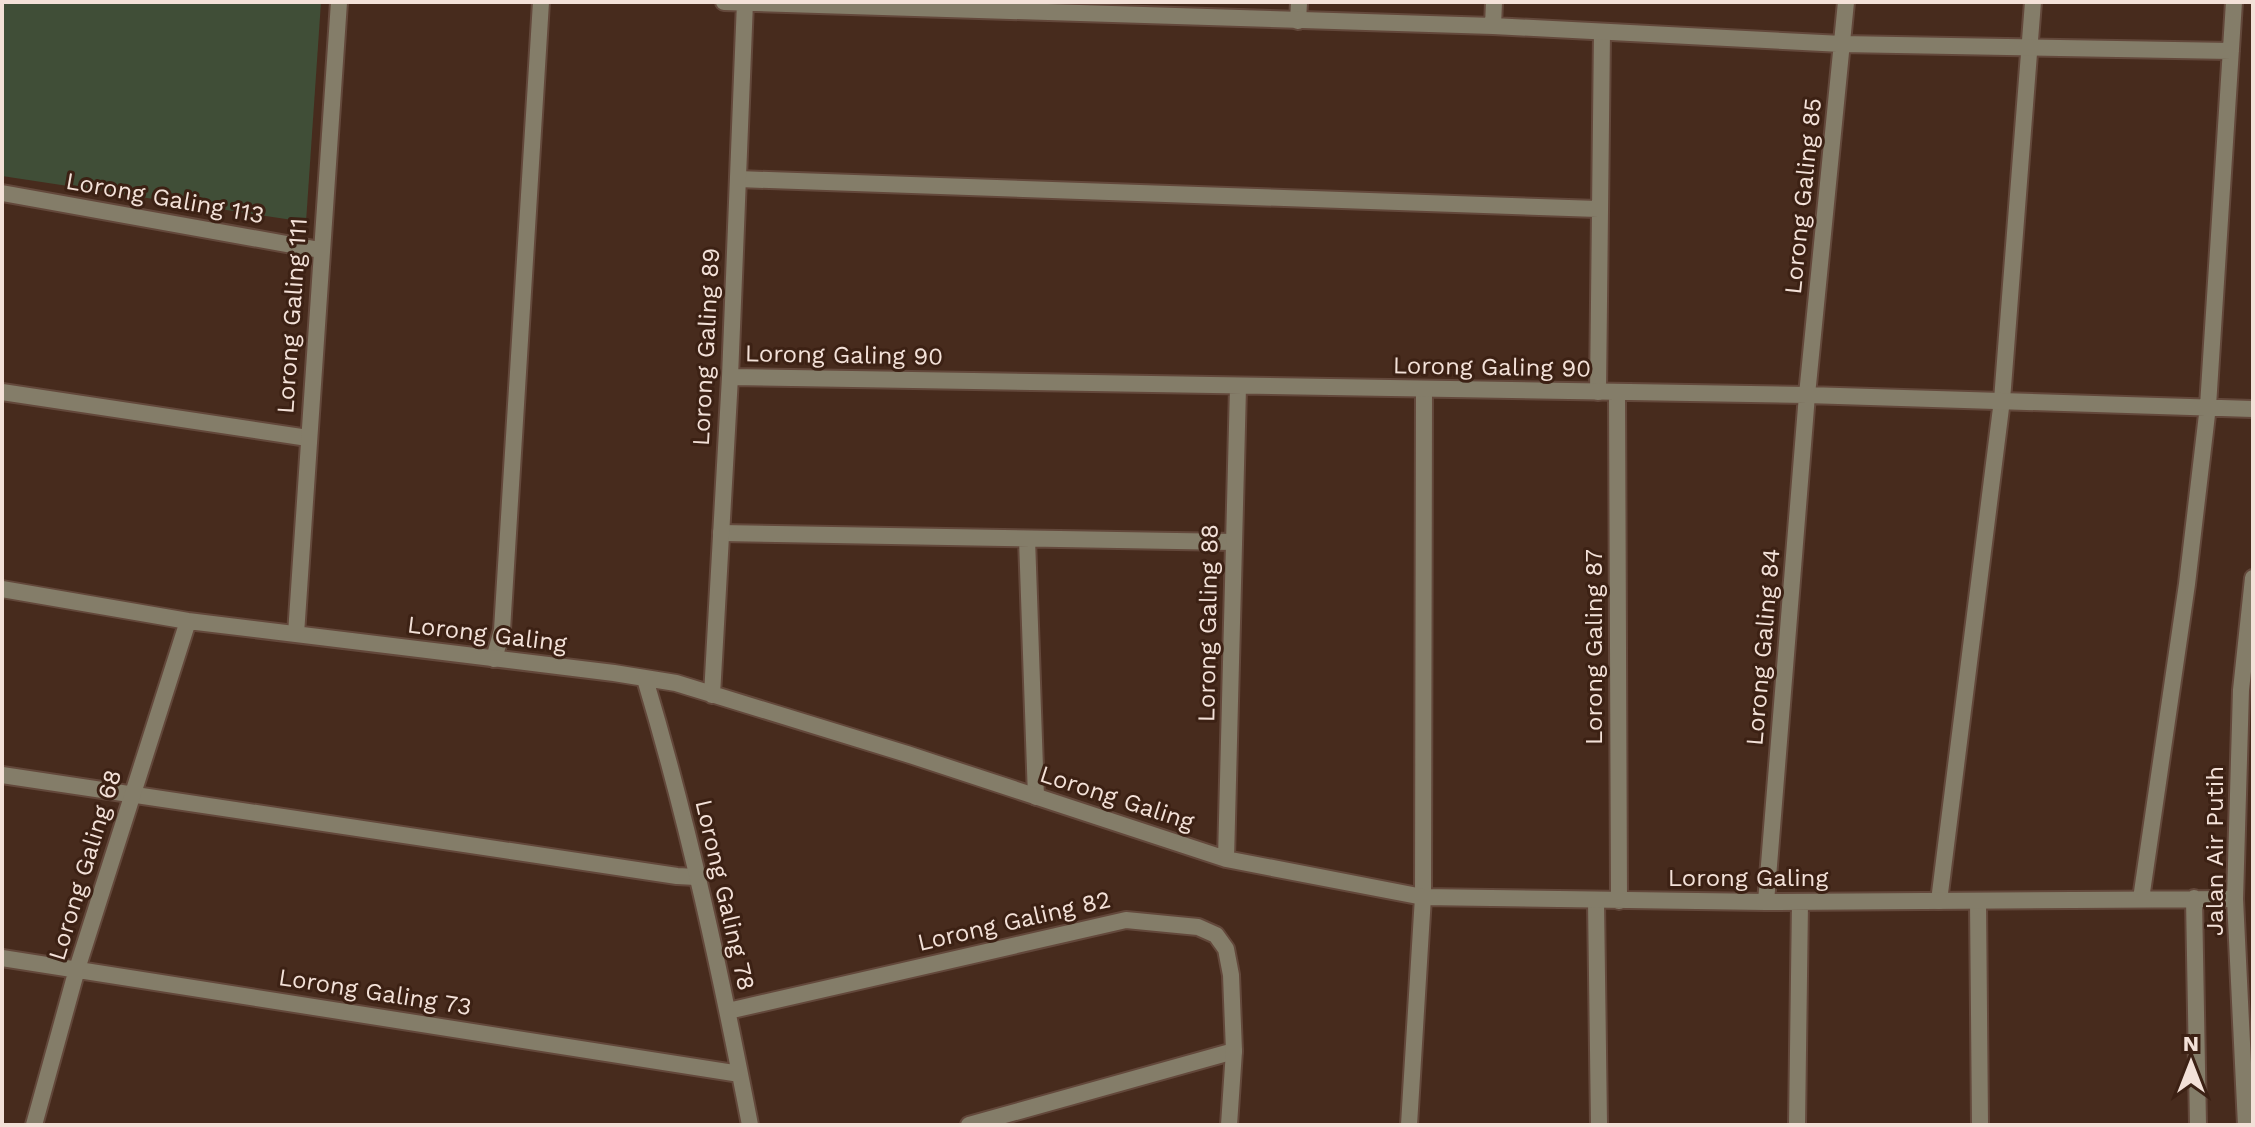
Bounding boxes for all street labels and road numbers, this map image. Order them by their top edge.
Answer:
street label: Lorong Galing 85 [1779,96,1827,296]
street label: Lorong Galing 113 [64,167,266,229]
street label: Lorong Galing 111 [271,217,313,415]
street label: Lorong Galing 89 [687,247,725,447]
street label: Lorong Galing 90 [745,339,943,371]
street label: Lorong Galing 90 [1393,351,1591,383]
street label: Lorong Galing 88 [1192,524,1224,722]
street label: Lorong Galing 84 [1740,547,1786,747]
street label: Lorong Galing 87 [1580,549,1608,745]
street label: Lorong Galing [406,610,568,658]
street label: Lorong Galing [1036,760,1198,836]
street label: Lorong Galing 68 [43,766,127,964]
street label: Jalan Air Putih [2201,766,2229,936]
street label: Lorong Galing 78 [689,797,761,993]
street label: Lorong Galing [1668,864,1828,892]
street label: Lorong Galing 82 [915,885,1113,957]
street label: Lorong Galing 73 [277,963,473,1021]

